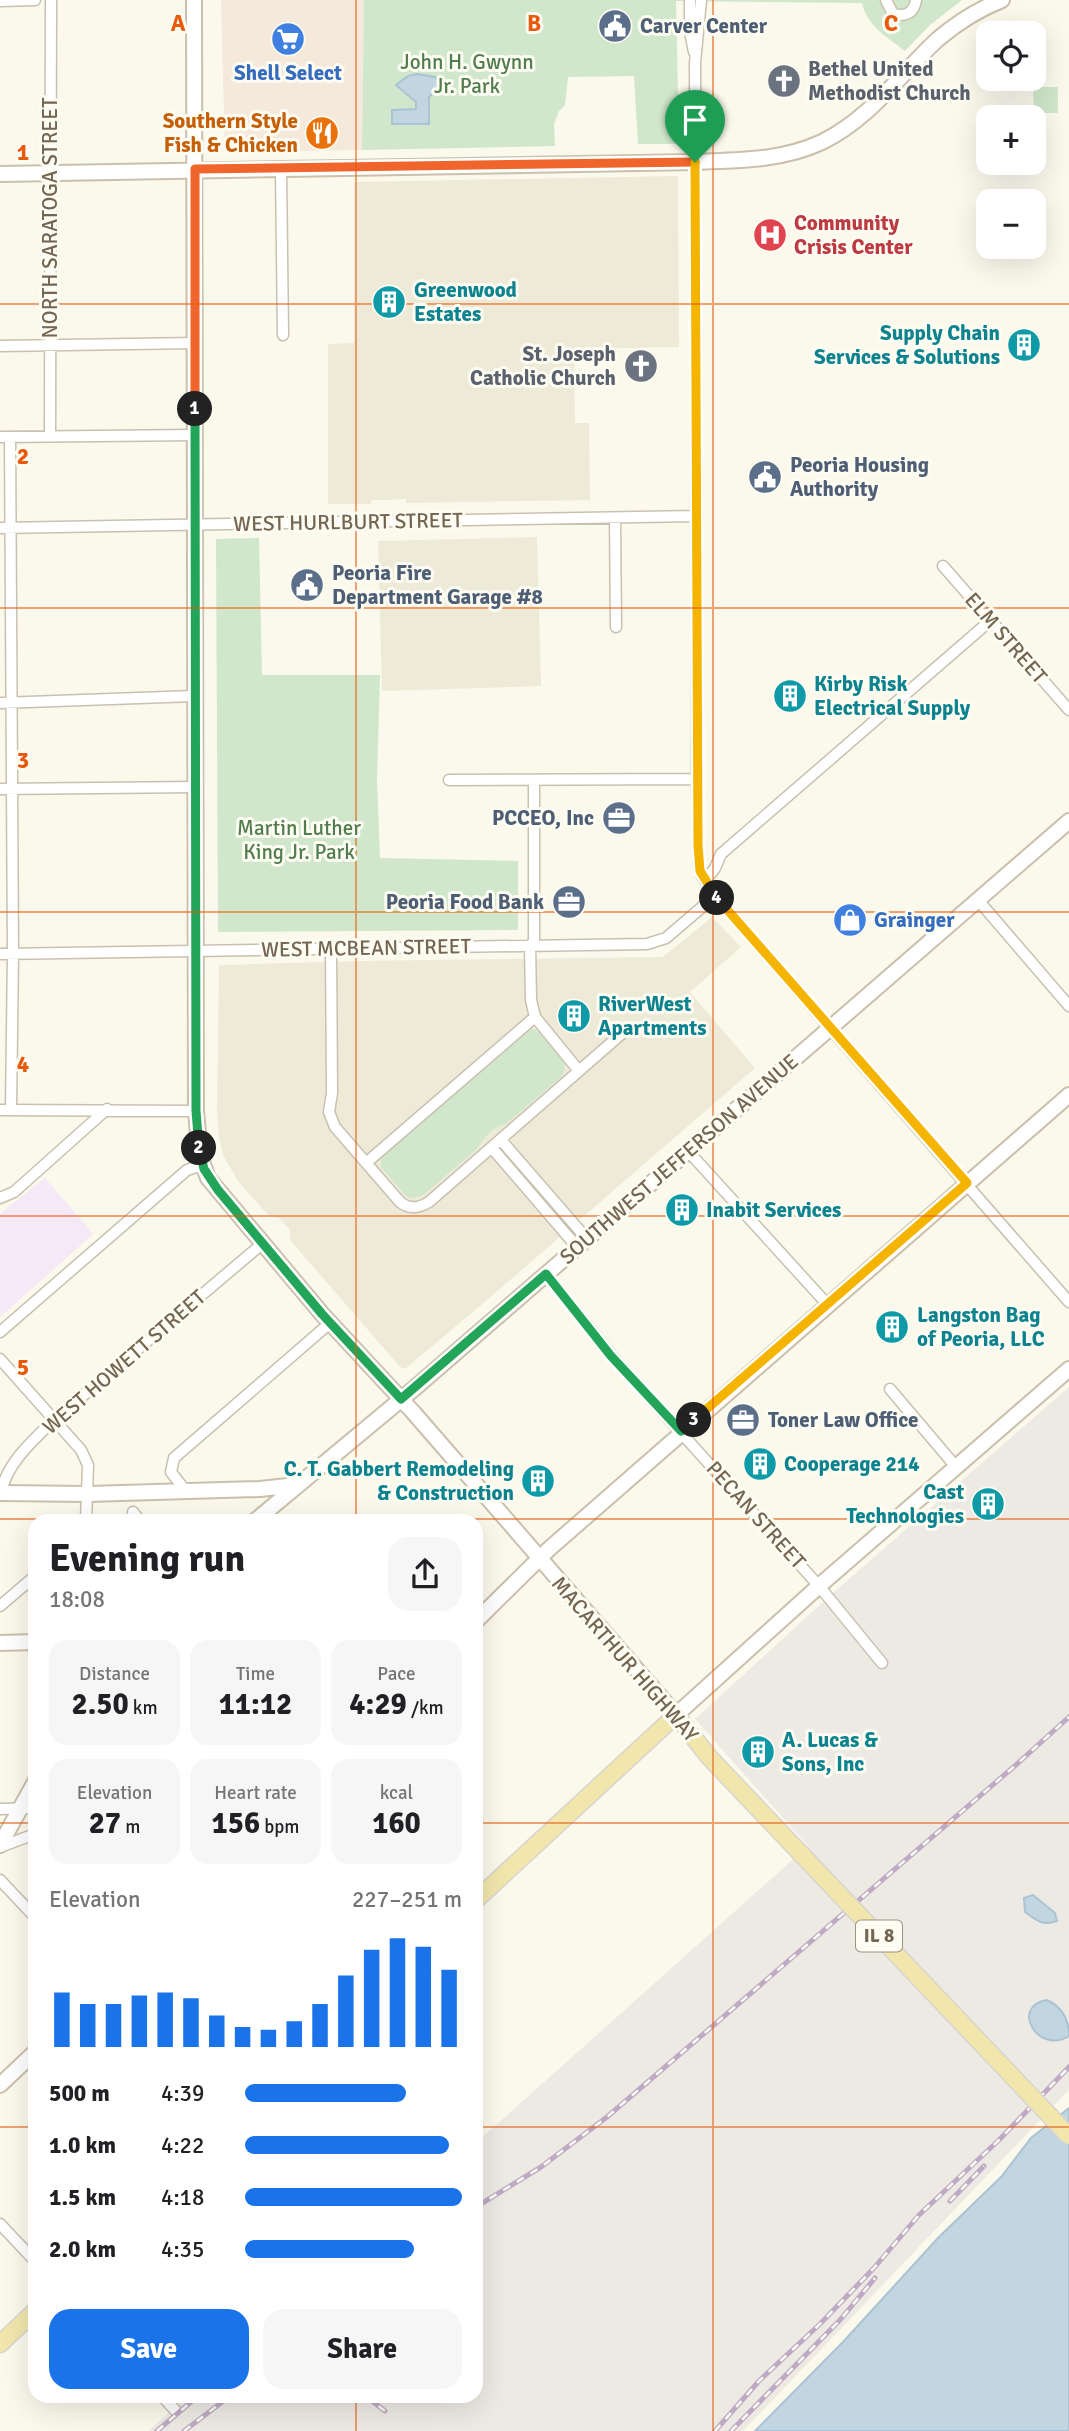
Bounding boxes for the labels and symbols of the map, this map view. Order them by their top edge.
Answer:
public building icon: Carver Center [596,7,634,45]
text: A [171,9,186,38]
text: B [527,9,541,38]
text: C [884,9,898,38]
place label: Carver Center [640,13,768,39]
supermarket icon: Shell Select [269,20,307,58]
park label: John H. Gwynn Jr. Park [400,49,534,99]
place label: Bethel United Methodist Church [808,56,971,106]
place label: Shell Select [234,60,342,86]
church icon: Bethel United Methodist Church [765,62,803,100]
pin [665,90,725,162]
street label: NORTH SARATOGA STREET [37,97,63,338]
place label: Southern Style Fish & Chicken [163,108,298,158]
restaurant icon: Southern Style Fish & Chicken [303,114,341,152]
text: 1 [17,138,29,167]
place label: Community Crisis Center [794,210,913,260]
hospital icon: Community Crisis Center [751,216,789,254]
place label: Greenwood Estates [414,277,517,327]
building icon: Greenwood Estates [370,283,408,321]
place label: Supply Chain Services & Solutions [814,320,1000,370]
building icon: Supply Chain Services & Solutions [1005,326,1043,364]
place label: St. Joseph Catholic Church [470,341,616,391]
church icon: St. Joseph Catholic Church [622,347,660,385]
pin: 1 [178,392,212,426]
text: 2 [17,442,29,471]
place label: Peoria Housing Authority [790,452,929,502]
public building icon: Peoria Housing Authority [746,458,784,496]
street label: WEST HURLBURT STREET [233,507,464,537]
place label: Peoria Fire Department Garage #8 [332,560,543,610]
public building icon: Peoria Fire Department Garage #8 [288,566,326,604]
street label: ELM STREET [959,587,1053,689]
place label: Kirby Risk Electrical Supply [814,671,971,721]
building icon: Kirby Risk Electrical Supply [771,677,809,715]
text: 3 [17,746,29,775]
office icon: PCCEO, Inc [600,799,638,837]
place label: PCCEO, Inc [492,805,594,831]
park label: Martin Luther King Jr. Park [237,815,361,865]
pin: 4 [700,880,734,916]
office icon: Peoria Food Bank [550,883,588,921]
place label: Peoria Food Bank [386,889,544,915]
shop icon: Grainger [831,901,869,939]
place label: Grainger [874,907,955,933]
street label: WEST MCBEAN STREET [261,933,472,963]
place label: RiverWest Apartments [598,991,707,1041]
building icon: RiverWest Apartments [555,997,593,1035]
street label: SOUTHWEST JEFFERSON AVENUE [554,1048,804,1270]
text: 4 [17,1050,29,1079]
pin: 2 [182,1130,216,1166]
building icon: Inabit Services [663,1191,701,1229]
place label: Inabit Services [706,1197,841,1223]
street label: WEST HOWETT STREET [37,1284,211,1440]
place label: Langston Bag of Peoria, LLC [917,1302,1045,1352]
building icon: Langston Bag of Peoria, LLC [873,1308,911,1346]
text: 5 [17,1353,29,1382]
office icon: Toner Law Office [724,1401,762,1439]
pin: 3 [676,1402,712,1438]
place label: Toner Law Office [768,1407,918,1433]
building icon: Cooperage 214 [741,1445,779,1483]
place label: Cooperage 214 [784,1451,919,1477]
place label: C. T. Gabbert Remodeling & Construction [284,1456,514,1506]
street label: PECAN STREET [701,1456,812,1575]
building icon: C. T. Gabbert Remodeling & Construction [519,1462,557,1500]
place label: Cast Technologies [846,1479,964,1529]
building icon: Cast Technologies [969,1485,1007,1523]
street label: MACARTHUR HIGHWAY [546,1571,704,1747]
place label: A. Lucas & Sons, Inc [782,1727,878,1777]
building icon: A. Lucas & Sons, Inc [739,1733,777,1771]
road number: IL 8 [856,1920,902,1952]

